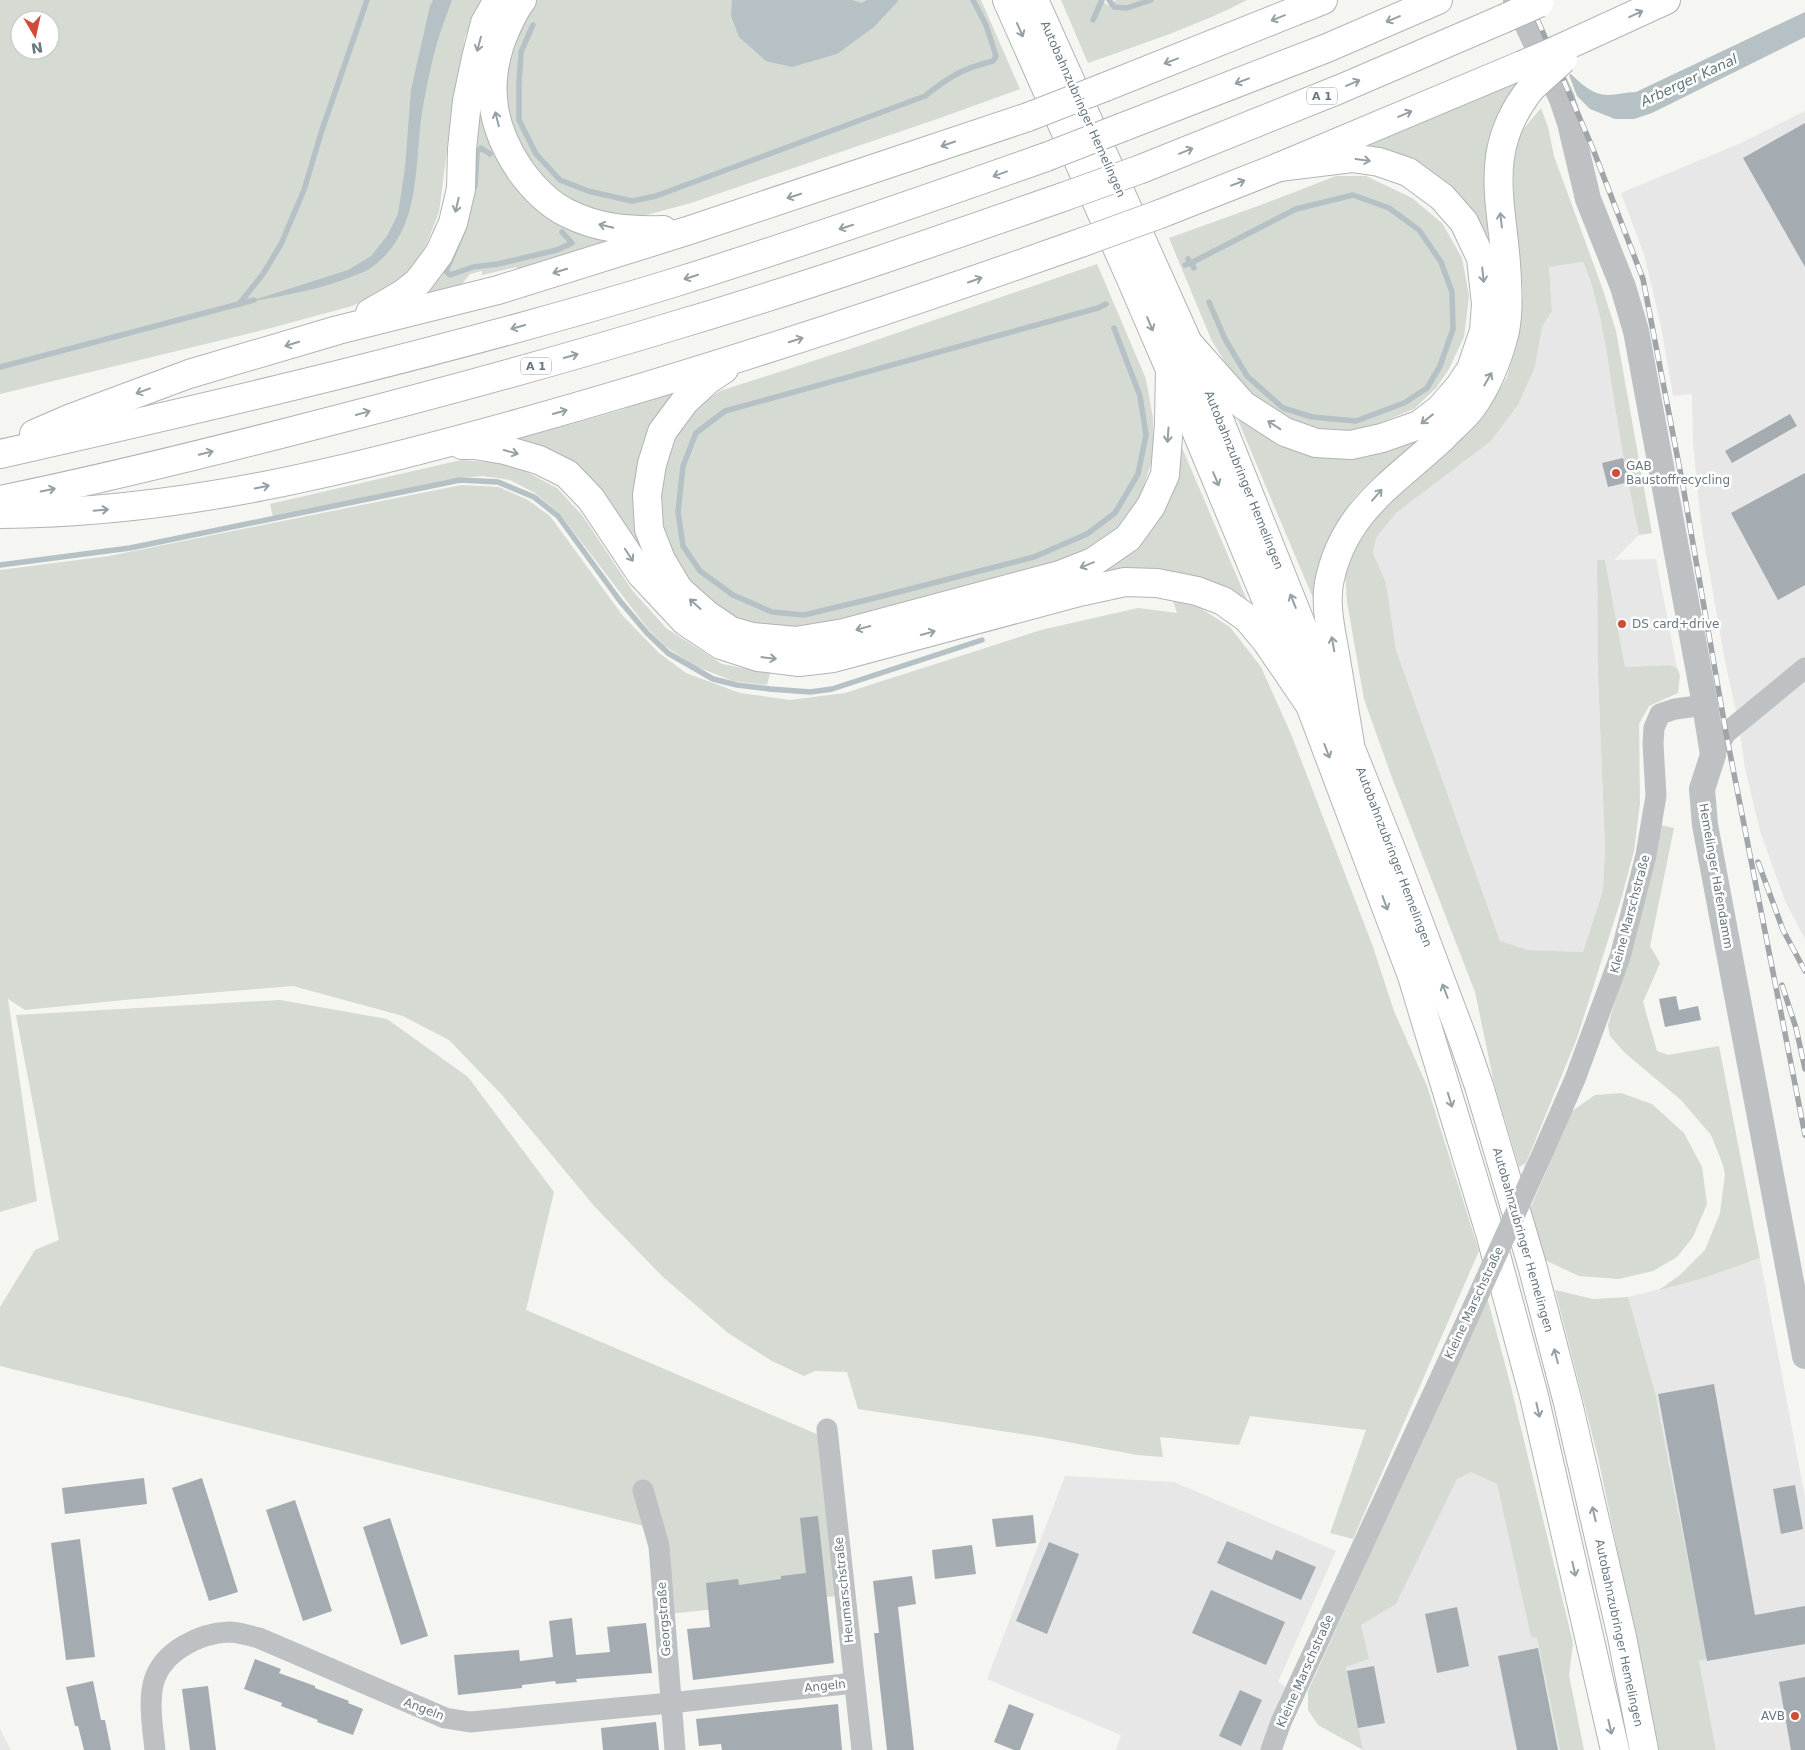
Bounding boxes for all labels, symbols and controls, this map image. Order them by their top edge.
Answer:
one-way arrow [1628,9,1643,19]
north arrow [10,10,60,60]
one-way arrow [1270,15,1285,24]
one-way arrow [1386,15,1401,25]
street label: Autobahnzubringer Hemelingen [1038,19,1128,199]
one-way arrow [1015,22,1025,37]
one-way arrow [474,36,484,52]
text: N [30,39,44,57]
water label: Arberger Kanal [1637,51,1740,110]
one-way arrow [1164,57,1179,66]
one-way arrow [1235,77,1251,86]
one-way arrow [1345,78,1360,88]
road number: A 1 [1307,88,1337,104]
one-way arrow [1397,109,1412,119]
one-way arrow [491,112,501,128]
one-way arrow [941,140,957,149]
one-way arrow [1178,145,1193,155]
one-way arrow [1354,155,1370,165]
one-way arrow [992,170,1008,179]
one-way arrow [1230,178,1245,187]
one-way arrow [787,192,803,201]
one-way arrow [452,196,461,212]
one-way arrow [1496,213,1506,229]
one-way arrow [599,221,615,231]
one-way arrow [839,223,854,232]
one-way arrow [552,266,568,276]
one-way arrow [1478,267,1488,283]
one-way arrow [684,273,700,282]
one-way arrow [967,275,983,285]
one-way arrow [1146,316,1156,331]
one-way arrow [511,322,527,332]
one-way arrow [788,335,803,344]
one-way arrow [284,339,300,349]
one-way arrow [562,350,578,360]
road number: A 1 [521,358,551,374]
one-way arrow [1484,373,1494,387]
one-way arrow [136,387,151,396]
street label: Autobahnzubringer Hemelingen [1202,389,1286,571]
one-way arrow [355,407,371,417]
one-way arrow [551,407,567,416]
one-way arrow [1421,413,1434,424]
one-way arrow [1267,420,1281,430]
one-way arrow [1163,427,1172,443]
one-way arrow [197,448,213,457]
one-way arrow [503,448,519,458]
place label: GAB Baustoffrecycling [1626,459,1730,487]
marker: GAB Baustoffrecycling [1610,467,1622,479]
one-way arrow [1211,471,1221,486]
one-way arrow [254,482,270,491]
one-way arrow [39,485,55,494]
one-way arrow [1371,489,1382,502]
one-way arrow [93,505,109,514]
one-way arrow [624,548,634,562]
one-way arrow [1080,560,1095,570]
one-way arrow [1287,594,1297,609]
one-way arrow [688,598,701,610]
place label: DS card+drive [1632,617,1719,631]
marker: DS card+drive [1616,618,1628,630]
one-way arrow [855,623,871,633]
one-way arrow [919,627,935,637]
one-way arrow [1328,636,1338,652]
one-way arrow [761,654,777,664]
one-way arrow [1323,743,1332,758]
street label: Autobahnzubringer Hemelingen [1353,765,1435,949]
street label: Hemelinger Hafendamm [1696,802,1736,950]
street label: Kleine Marschstraße [1607,853,1653,975]
one-way arrow [1381,895,1390,910]
one-way arrow [1440,984,1449,999]
one-way arrow [1445,1092,1455,1108]
street label: Autobahnzubringer Hemelingen [1490,1146,1556,1334]
street label: Kleine Marschstraße [1442,1245,1506,1361]
one-way arrow [1551,1349,1560,1365]
one-way arrow [1534,1402,1543,1418]
one-way arrow [1589,1507,1598,1523]
street label: Heumarschstraße [831,1536,857,1644]
street label: Autobahnzubringer Hemelingen [1592,1538,1646,1728]
one-way arrow [1570,1560,1579,1576]
street label: Georgstraße [654,1581,674,1657]
street label: Kleine Marschstraße [1274,1612,1336,1730]
street label: Angeln [803,1677,847,1695]
street label: Angeln [402,1695,446,1723]
place label: AVB [1761,1709,1785,1723]
marker: AVB [1789,1710,1801,1722]
one-way arrow [1606,1719,1615,1735]

